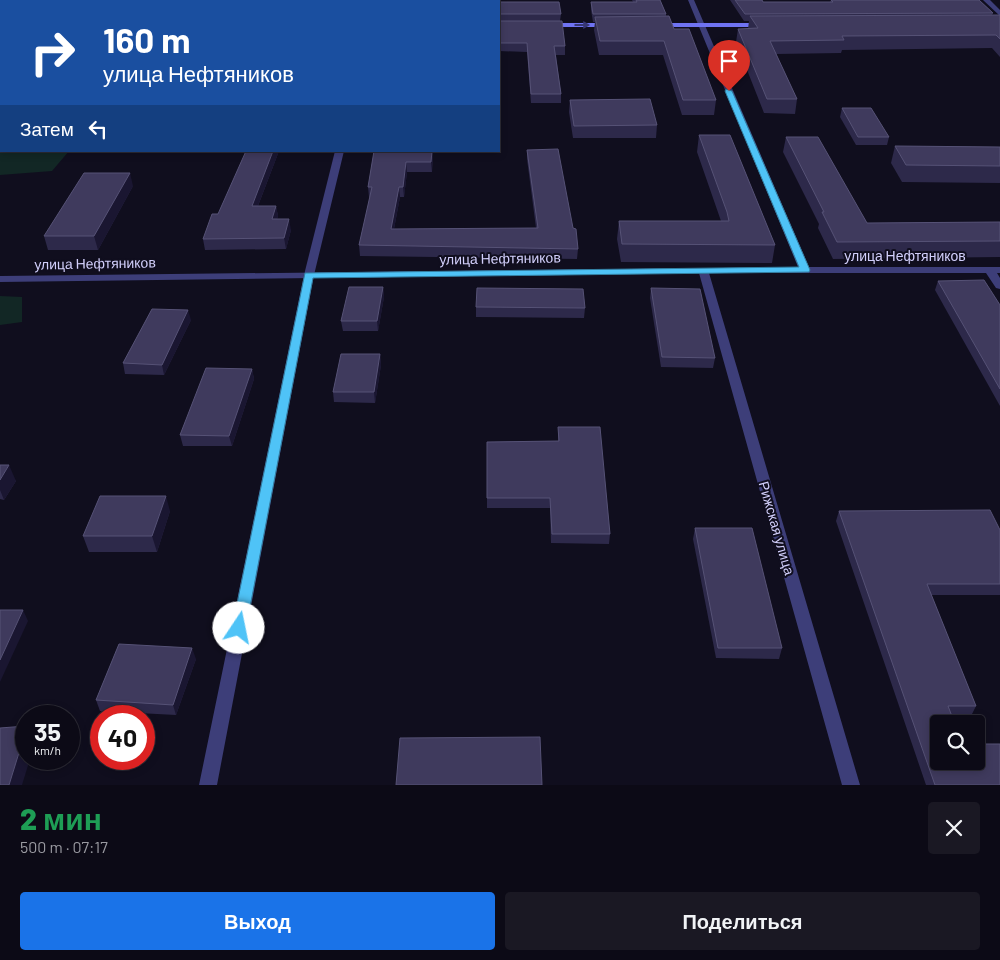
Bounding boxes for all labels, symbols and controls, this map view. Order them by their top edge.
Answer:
text: 160 m [103,18,190,60]
icon: right [20,20,85,85]
one-way arrow [575,21,591,29]
pin [708,40,750,91]
icon: arrive [715,47,743,75]
text: улица Нефтяников [103,60,294,86]
icon: left [84,115,112,143]
text: Затем [20,117,74,140]
street label: улица Нефтяников [844,247,966,264]
street label: улица Нефтяников [439,248,561,268]
street label: улица Нефтяников [34,253,156,273]
street label: Рижская улица [756,479,799,577]
position arrow [212,601,264,653]
speed limit sign: 40 [90,705,155,770]
map controls [930,715,985,770]
button: search [930,715,985,770]
text: 35 [34,716,61,746]
text: km/h [34,743,61,757]
text: 2 мин [20,800,102,836]
button: close [928,802,980,854]
text: 500 m · 07:17 [20,837,108,856]
button: Выход [20,892,495,950]
button: Поделиться [505,892,980,950]

